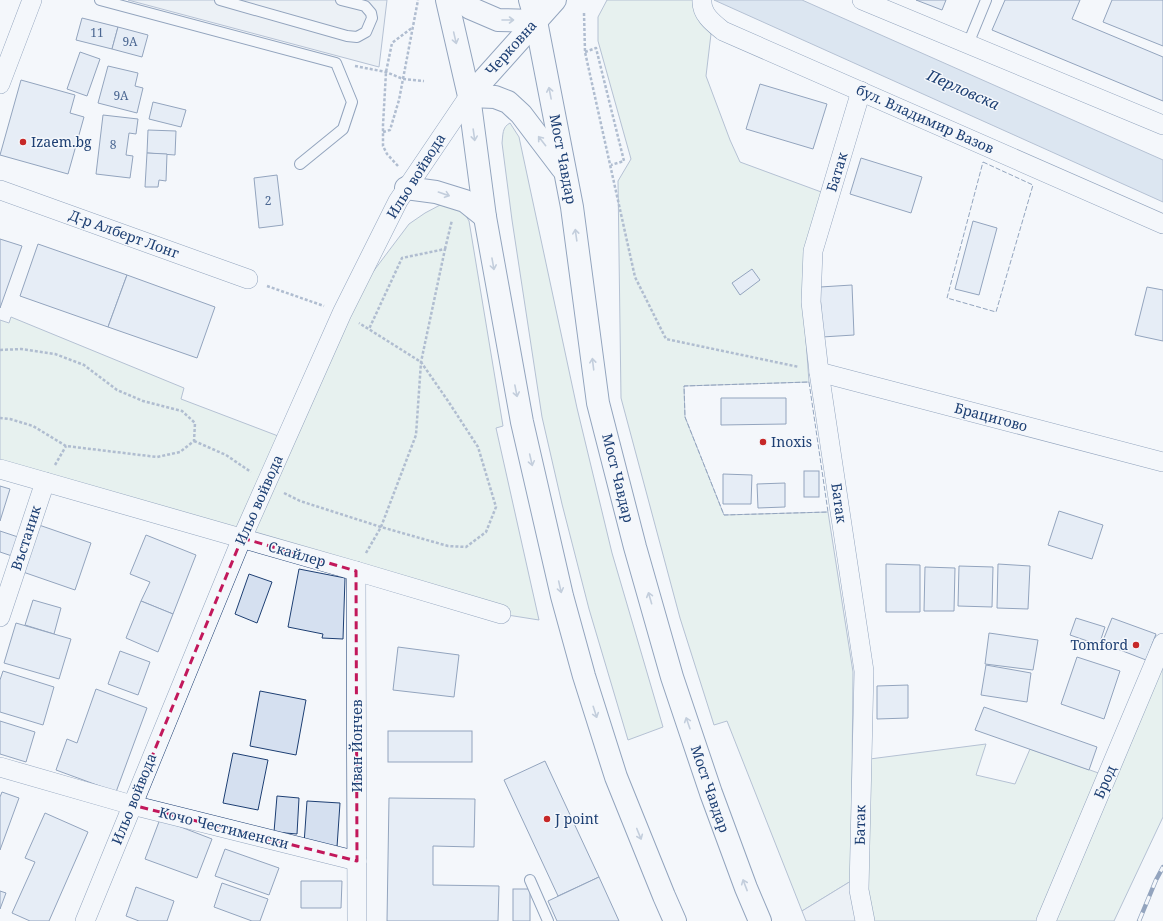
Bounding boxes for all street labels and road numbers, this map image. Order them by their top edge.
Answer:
street label: Черковна [481,16,541,79]
street label: бул. Владимир Вазов [853,80,997,158]
street label: Мост Чавдар [545,112,582,206]
street label: Ильо войвода [382,130,449,222]
street label: Батак [822,149,852,194]
street label: Д-р Алберт Лонг [67,205,182,262]
street label: Брацигово [952,398,1030,435]
street label: Мост Чавдар [598,431,639,525]
street label: Ильо войвода [230,452,287,548]
street label: Батак [827,482,852,525]
street label: Въстаник [6,502,45,573]
street label: Скайлер [266,536,328,571]
street label: Иван Йончев [347,699,366,792]
street label: Мост Чавдар [687,743,734,835]
street label: Ильо войвода [107,750,160,847]
street label: Брод [1089,762,1120,801]
street label: Кочо Честименски [157,802,291,853]
street label: Батак [850,804,869,845]

